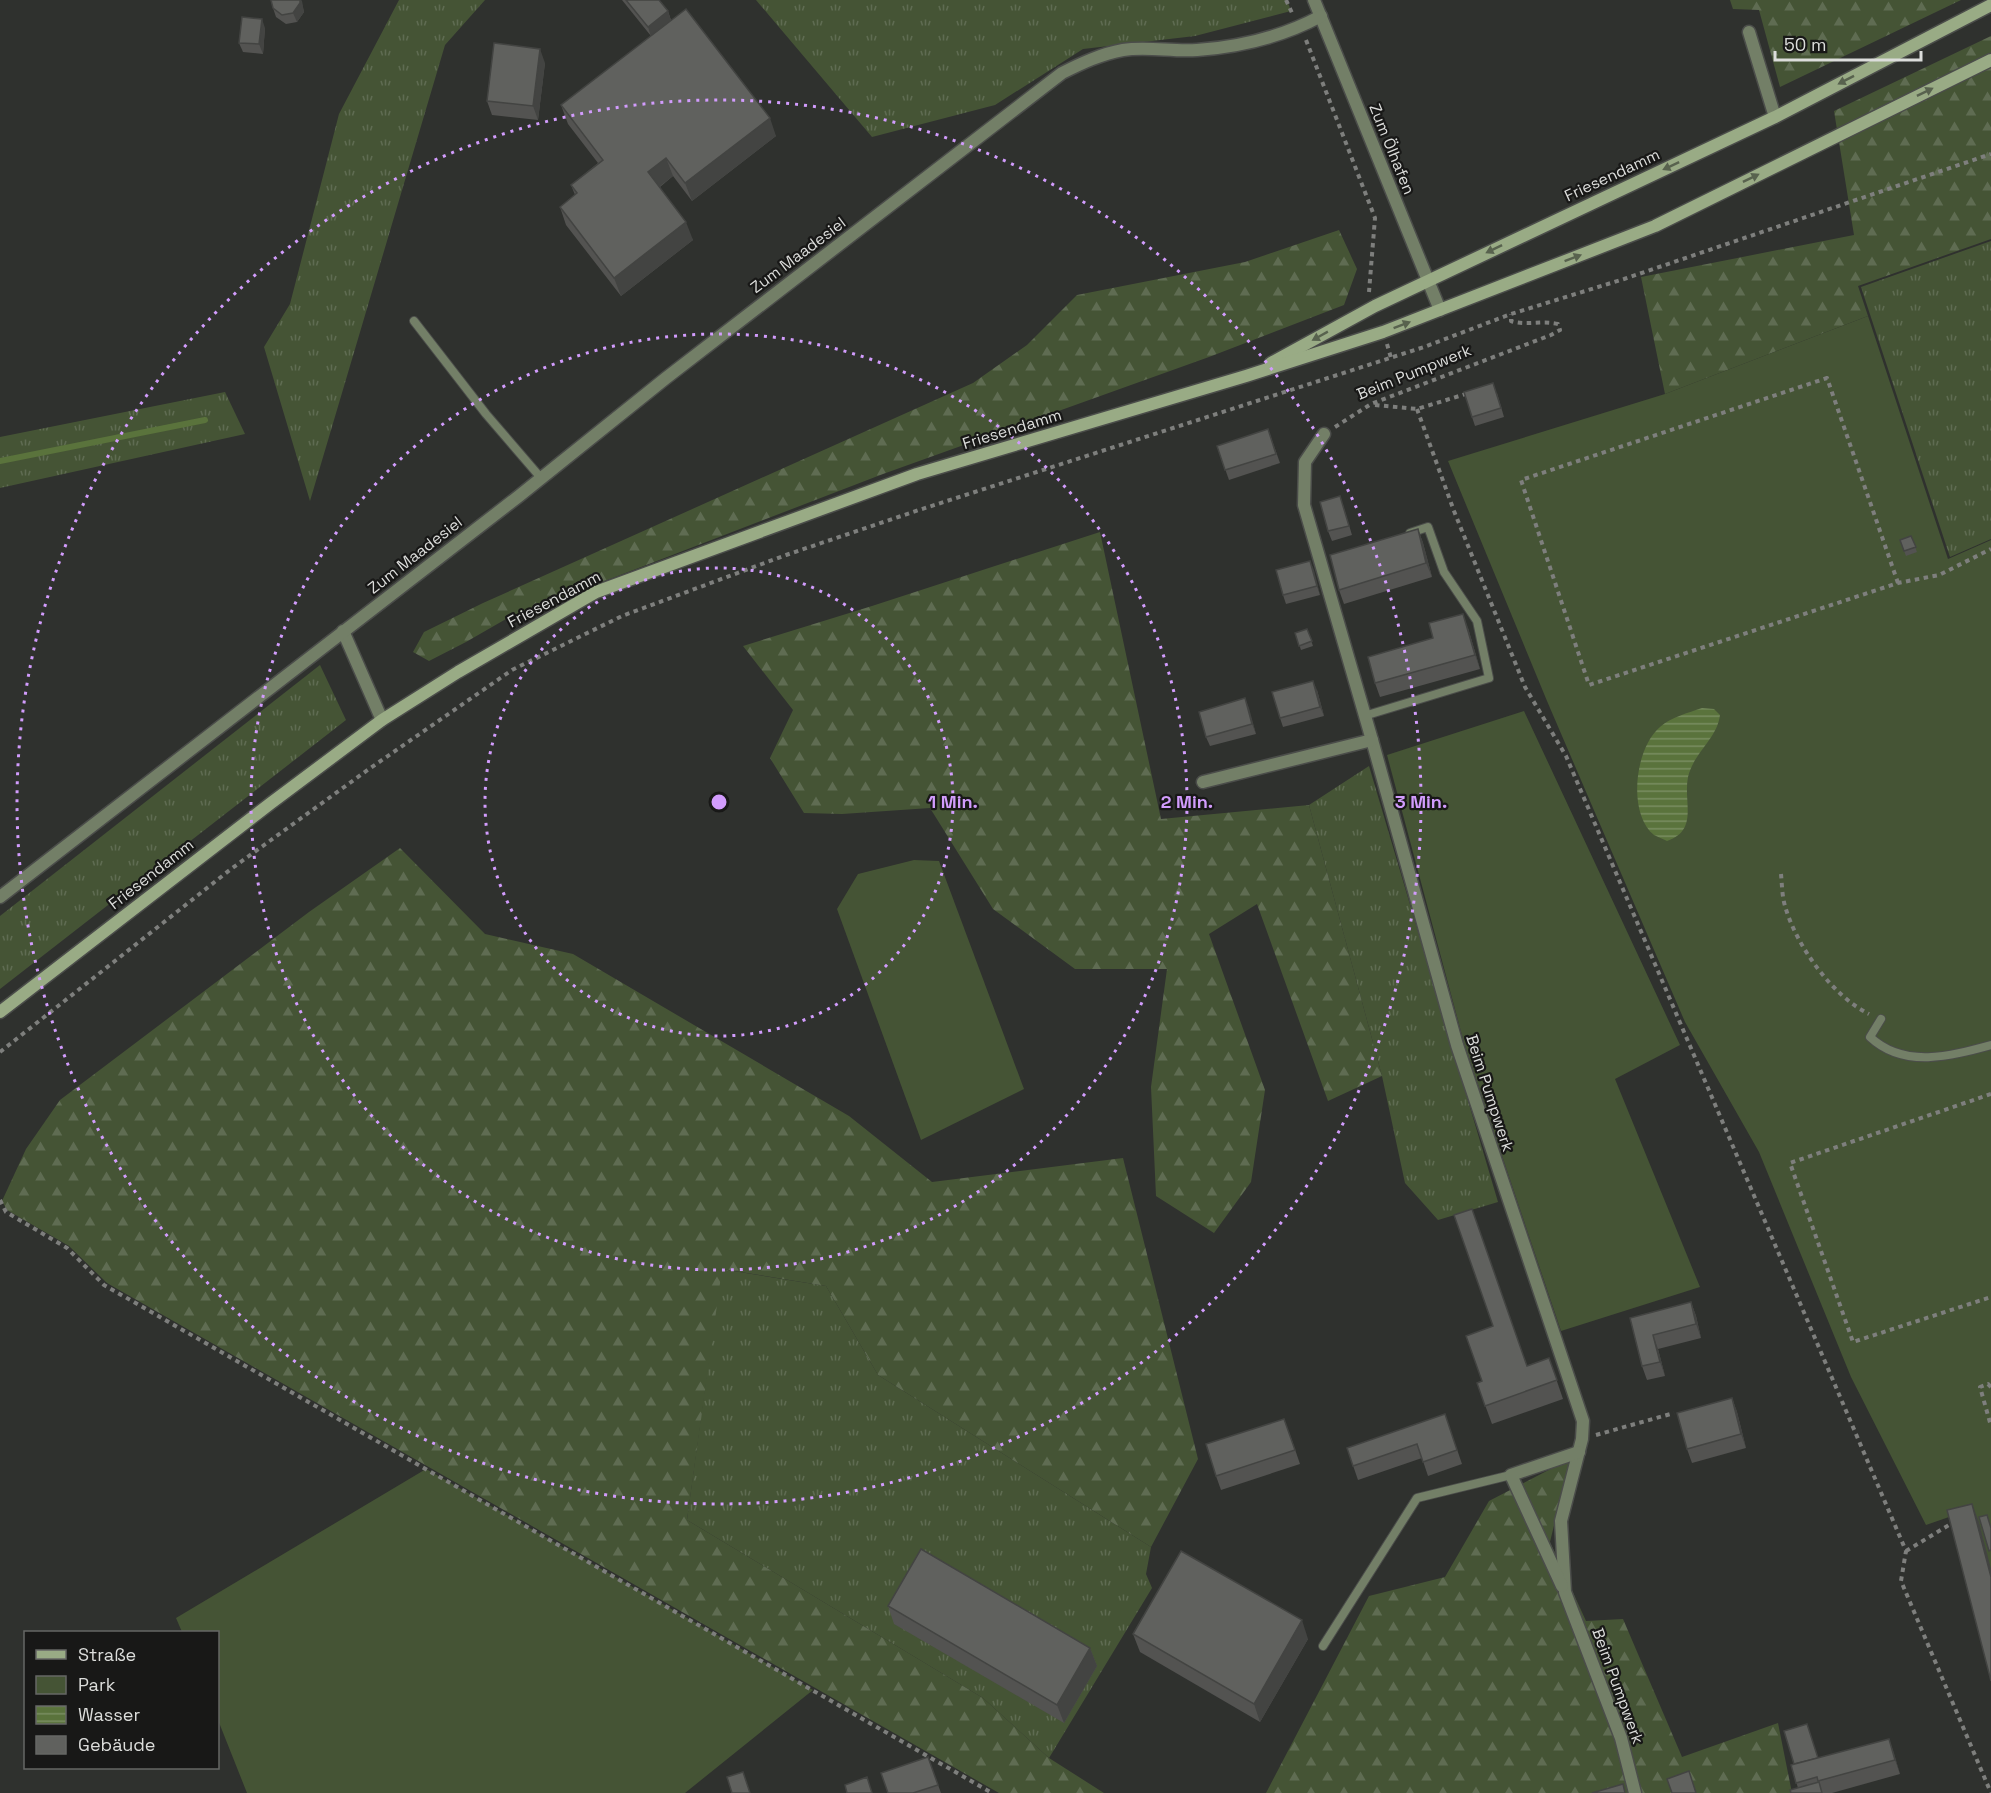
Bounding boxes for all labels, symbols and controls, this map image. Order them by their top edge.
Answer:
scale bar [1775,24,1920,62]
text: 50 m [1784,33,1826,56]
one-way arrow [1837,75,1855,85]
one-way arrow [1917,88,1934,97]
street label: Zum Ölhafen [1364,101,1420,197]
street label: Friesendamm [1561,144,1663,206]
one-way arrow [1661,161,1679,171]
one-way arrow [1742,174,1759,183]
street label: Zum Maadesiel [746,212,850,298]
one-way arrow [1486,245,1503,254]
one-way arrow [1564,253,1582,263]
one-way arrow [1393,320,1411,330]
one-way arrow [1311,331,1328,341]
street label: Beim Pumpwerk [1354,339,1475,405]
street label: Friesendamm [960,404,1064,454]
street label: Zum Maadesiel [363,512,467,598]
street label: Friesendamm [504,566,604,632]
text: 1 Min. [928,790,978,813]
text: 2 Min. [1161,790,1213,813]
text: 3 Min. [1395,790,1447,813]
centre of rings [709,792,729,812]
street label: Friesendamm [104,834,198,914]
street label: Beim Pumpwerk [1461,1032,1519,1155]
street label: Beim Pumpwerk [1587,1625,1649,1747]
legend [24,1631,219,1769]
text: Straße [78,1643,136,1666]
text: Park [78,1673,116,1696]
text: Wasser [78,1703,140,1726]
text: Gebäude [78,1733,156,1756]

